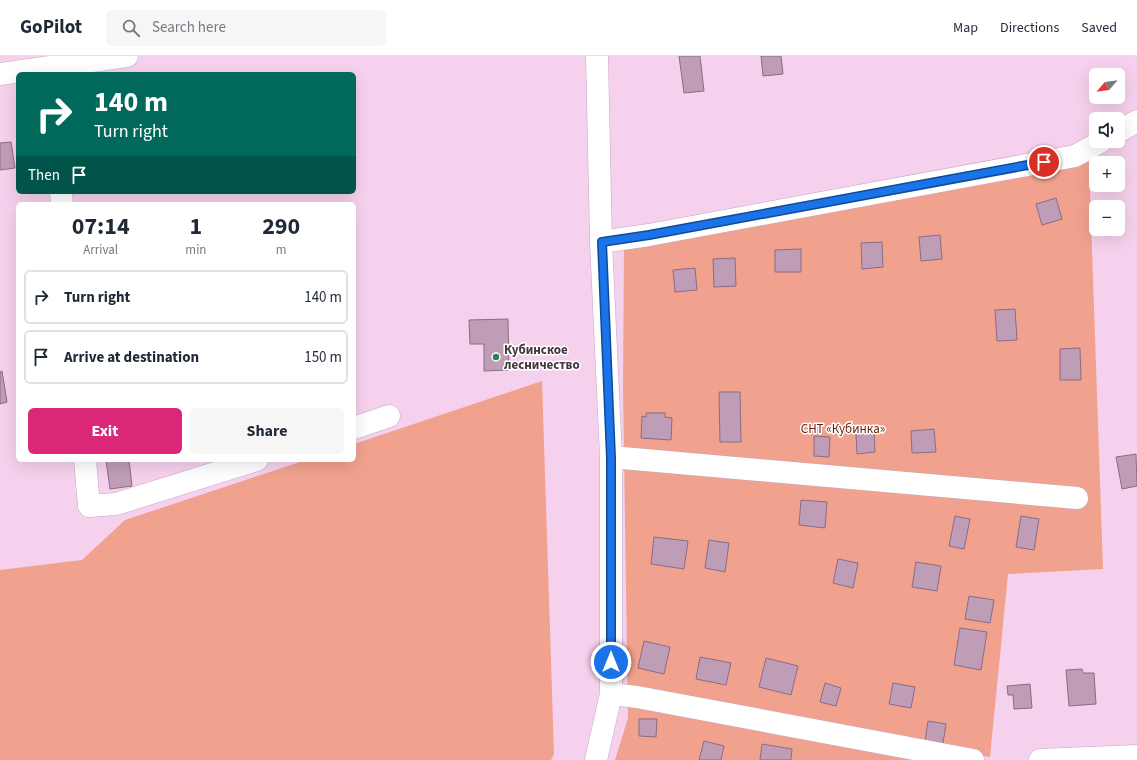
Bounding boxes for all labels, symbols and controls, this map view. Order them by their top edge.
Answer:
search box [106,10,386,46]
text: GoPilot [20,14,82,41]
icon: search [120,17,142,39]
text: Search here [152,17,226,38]
text: Map [953,18,978,38]
text: Directions [1000,18,1059,38]
text: Saved [1081,18,1117,38]
north arrow [1089,68,1125,104]
map controls [1089,68,1125,236]
text: 140 m [94,82,168,122]
icon: right [28,88,80,140]
button: sound [1089,112,1125,148]
text: Turn right [94,119,168,144]
pin [1027,145,1061,179]
icon: arrive [1033,151,1055,173]
button: + [1089,156,1125,192]
icon: arrive [68,164,90,186]
text: Then [28,165,60,186]
button: − [1089,200,1125,236]
text: 07:14 [72,209,130,244]
text: 1 [190,209,202,244]
text: 290 [262,209,300,244]
text: Arrival [83,241,118,259]
text: min [185,241,206,259]
text: m [276,241,287,259]
icon: right [30,286,52,308]
text: Turn right [64,287,130,308]
text: 140 m [304,287,342,308]
place label: Кубинское лесничество [504,341,580,374]
icon: arrive [30,346,52,368]
text: Arrive at destination [64,347,199,368]
text: 150 m [304,347,342,368]
marker: Кубинское лесничество [491,352,501,362]
button: Exit [28,408,182,454]
button: Share [190,408,344,454]
park label: СНТ «Кубинка» [801,420,885,438]
position arrow [590,641,632,683]

